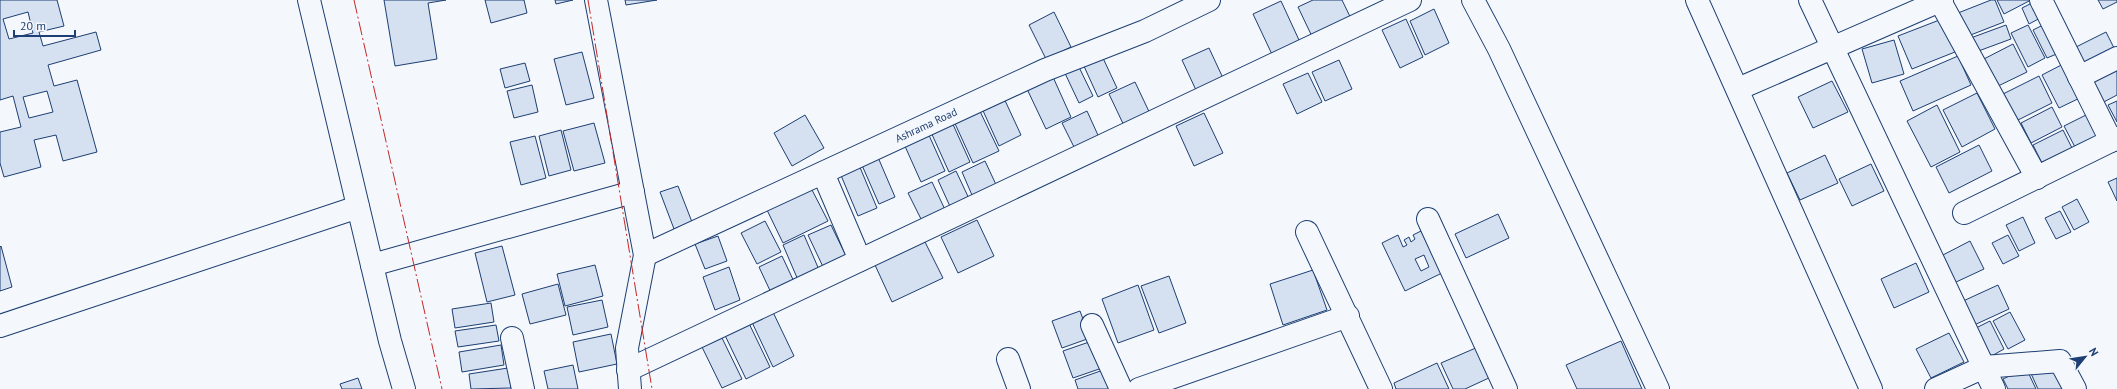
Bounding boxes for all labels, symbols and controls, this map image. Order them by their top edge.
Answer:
scale bar [14,12,75,38]
text: 20 m [20,18,46,33]
street label: Ashrama Road [893,104,959,145]
north arrow [2065,337,2105,377]
text: N [2086,345,2102,359]

